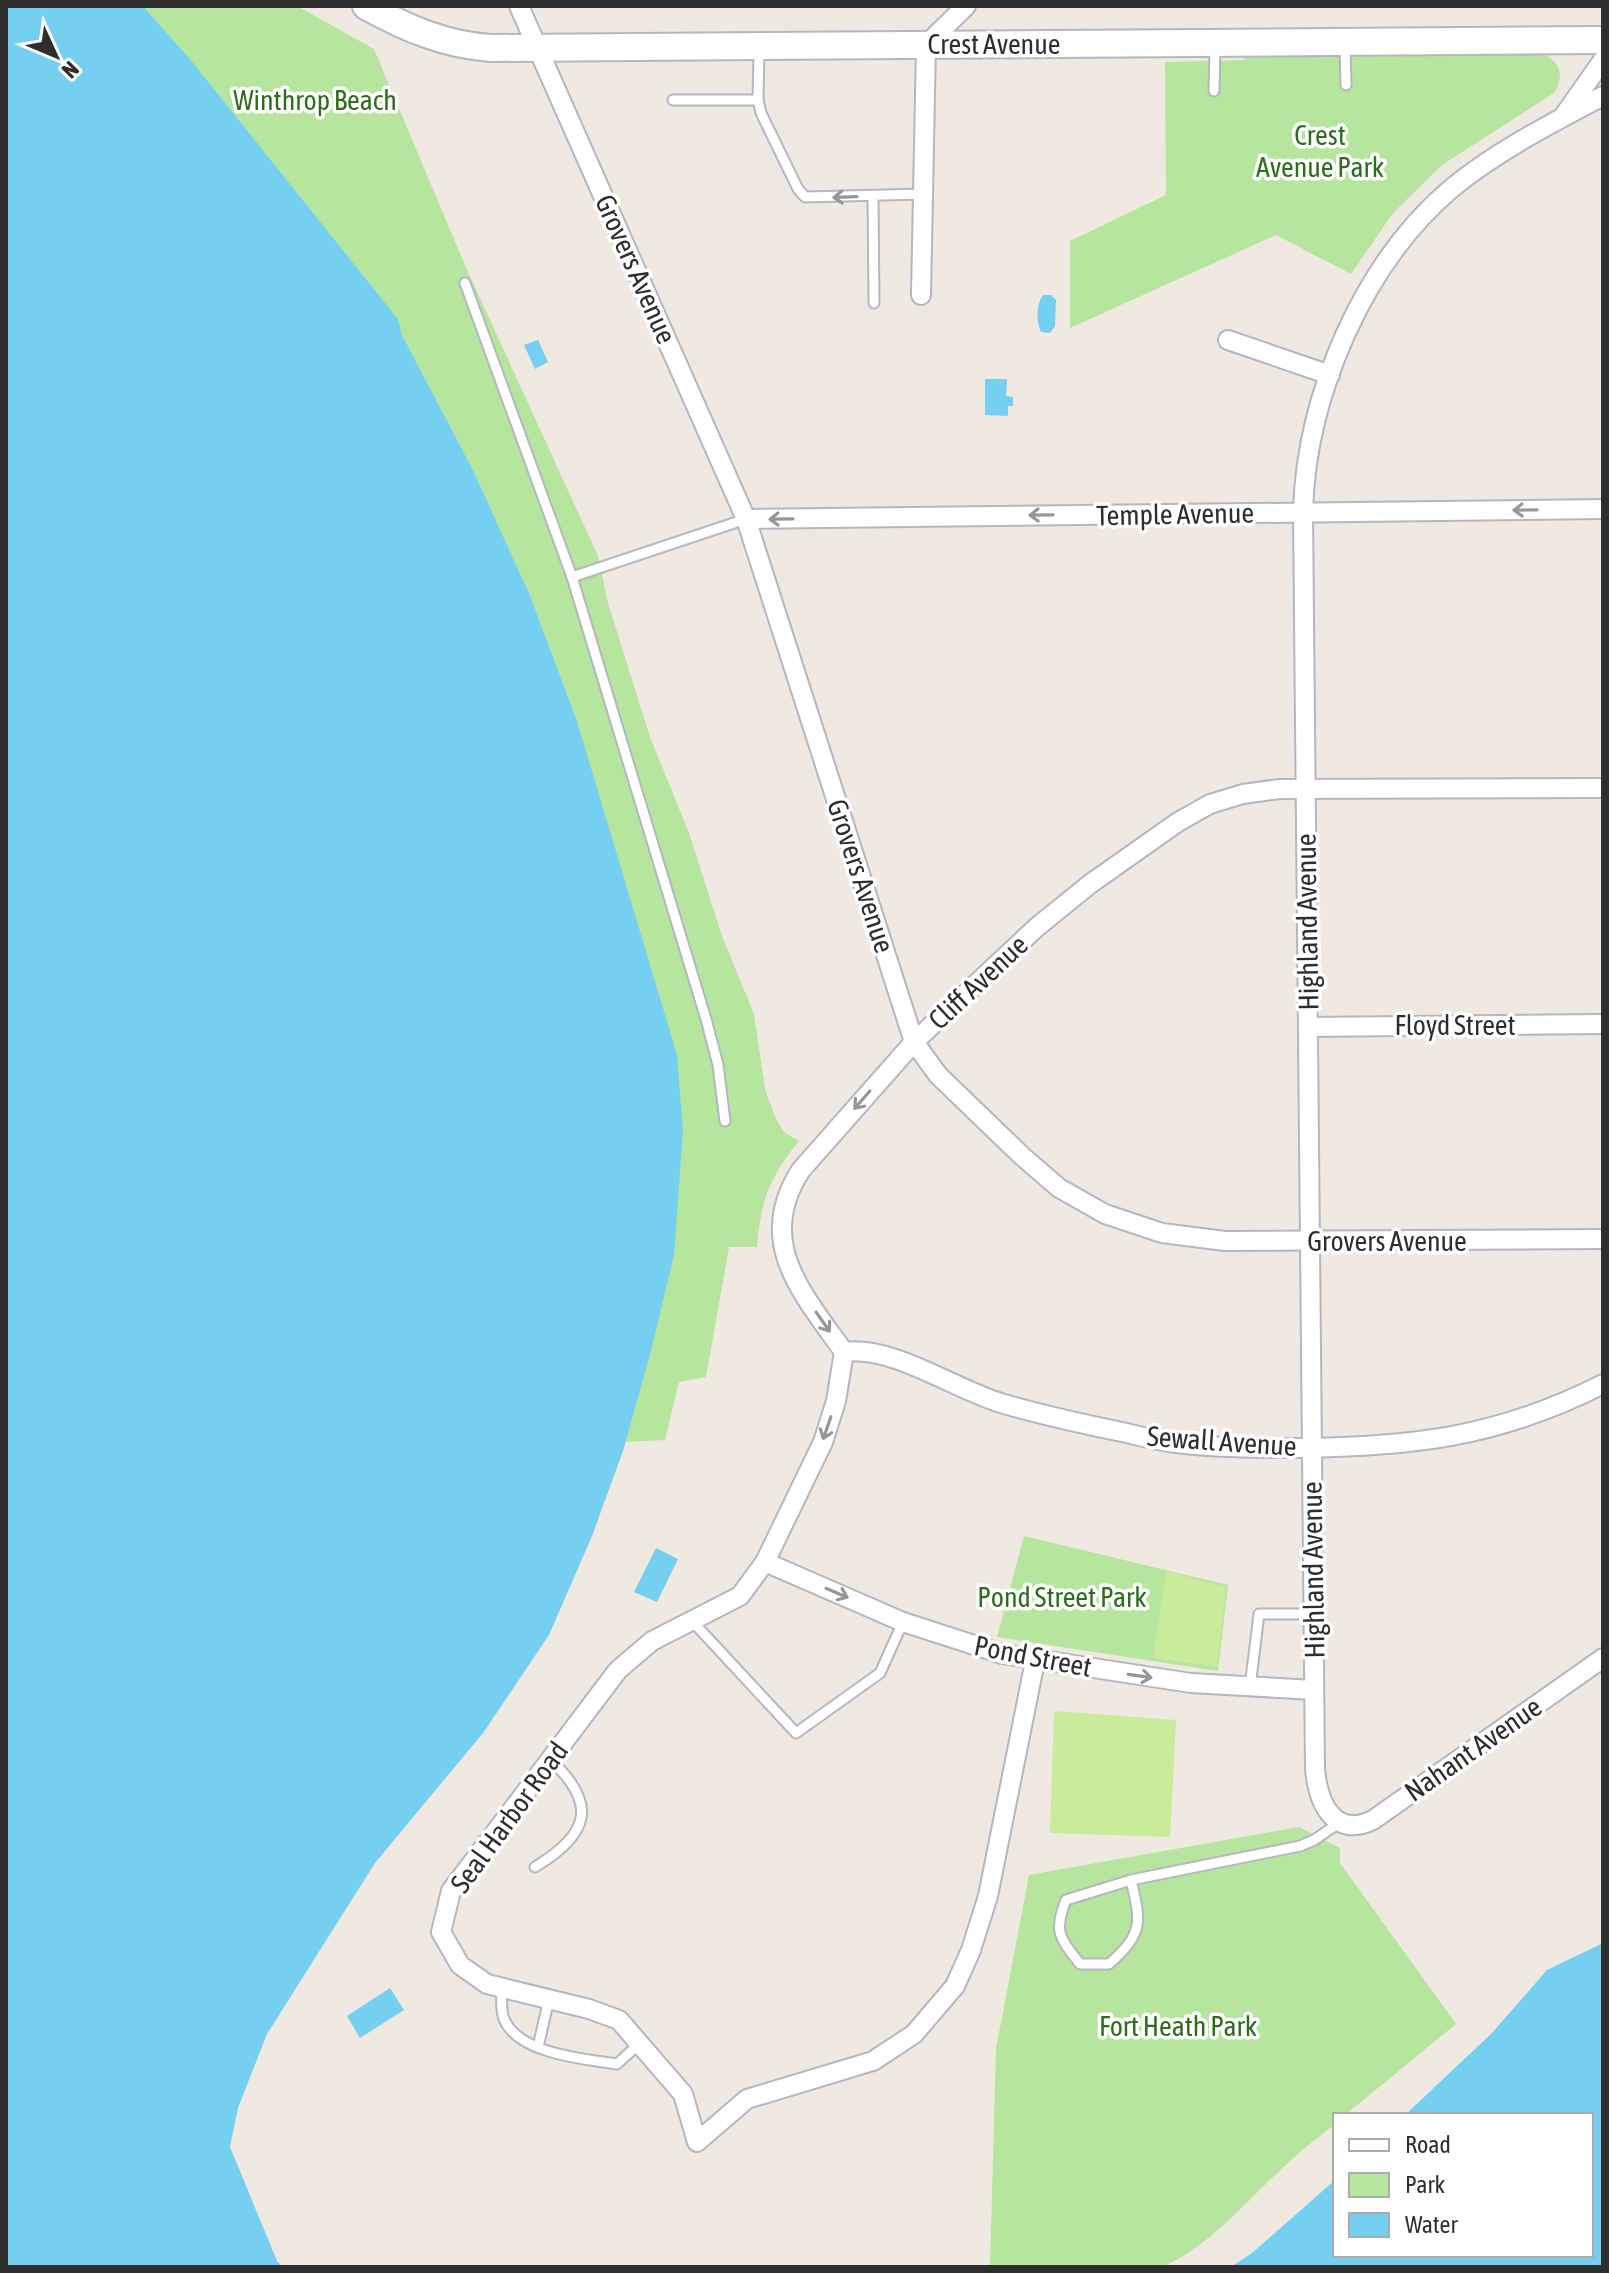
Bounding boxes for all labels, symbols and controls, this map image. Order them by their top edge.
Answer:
north arrow [16,16,96,96]
street label: Crest Avenue [928,28,1060,60]
text: N [57,56,84,84]
park label: Winthrop Beach [233,84,397,116]
park label: Crest Avenue Park [1256,119,1384,183]
one-way arrow [832,189,859,204]
street label: Grovers Avenue [589,190,683,348]
street label: Temple Avenue [1096,497,1254,531]
one-way arrow [1512,502,1539,517]
one-way arrow [1028,508,1055,523]
one-way arrow [768,511,795,526]
street label: Grovers Avenue [821,795,901,957]
street label: Highland Avenue [1289,833,1325,1011]
street label: Cliff Avenue [922,928,1034,1036]
street label: Floyd Street [1394,1009,1516,1041]
one-way arrow [854,1090,872,1110]
street label: Grovers Avenue [1307,1225,1467,1257]
one-way arrow [815,1311,831,1333]
one-way arrow [819,1416,834,1441]
street label: Sewall Avenue [1146,1420,1298,1462]
street label: Highland Avenue [1295,1481,1331,1659]
park label: Pond Street Park [977,1581,1147,1613]
one-way arrow [824,1587,849,1602]
street label: Pond Street [972,1629,1094,1683]
one-way arrow [1127,1669,1152,1684]
street label: Nahant Avenue [1399,1690,1547,1808]
street label: Seal Harbor Road [444,1735,574,1899]
park label: Fort Heath Park [1099,2010,1257,2042]
legend [1333,2113,1593,2257]
text: Road [1405,2131,1451,2158]
text: Park [1405,2171,1446,2198]
text: Water [1405,2211,1458,2238]

